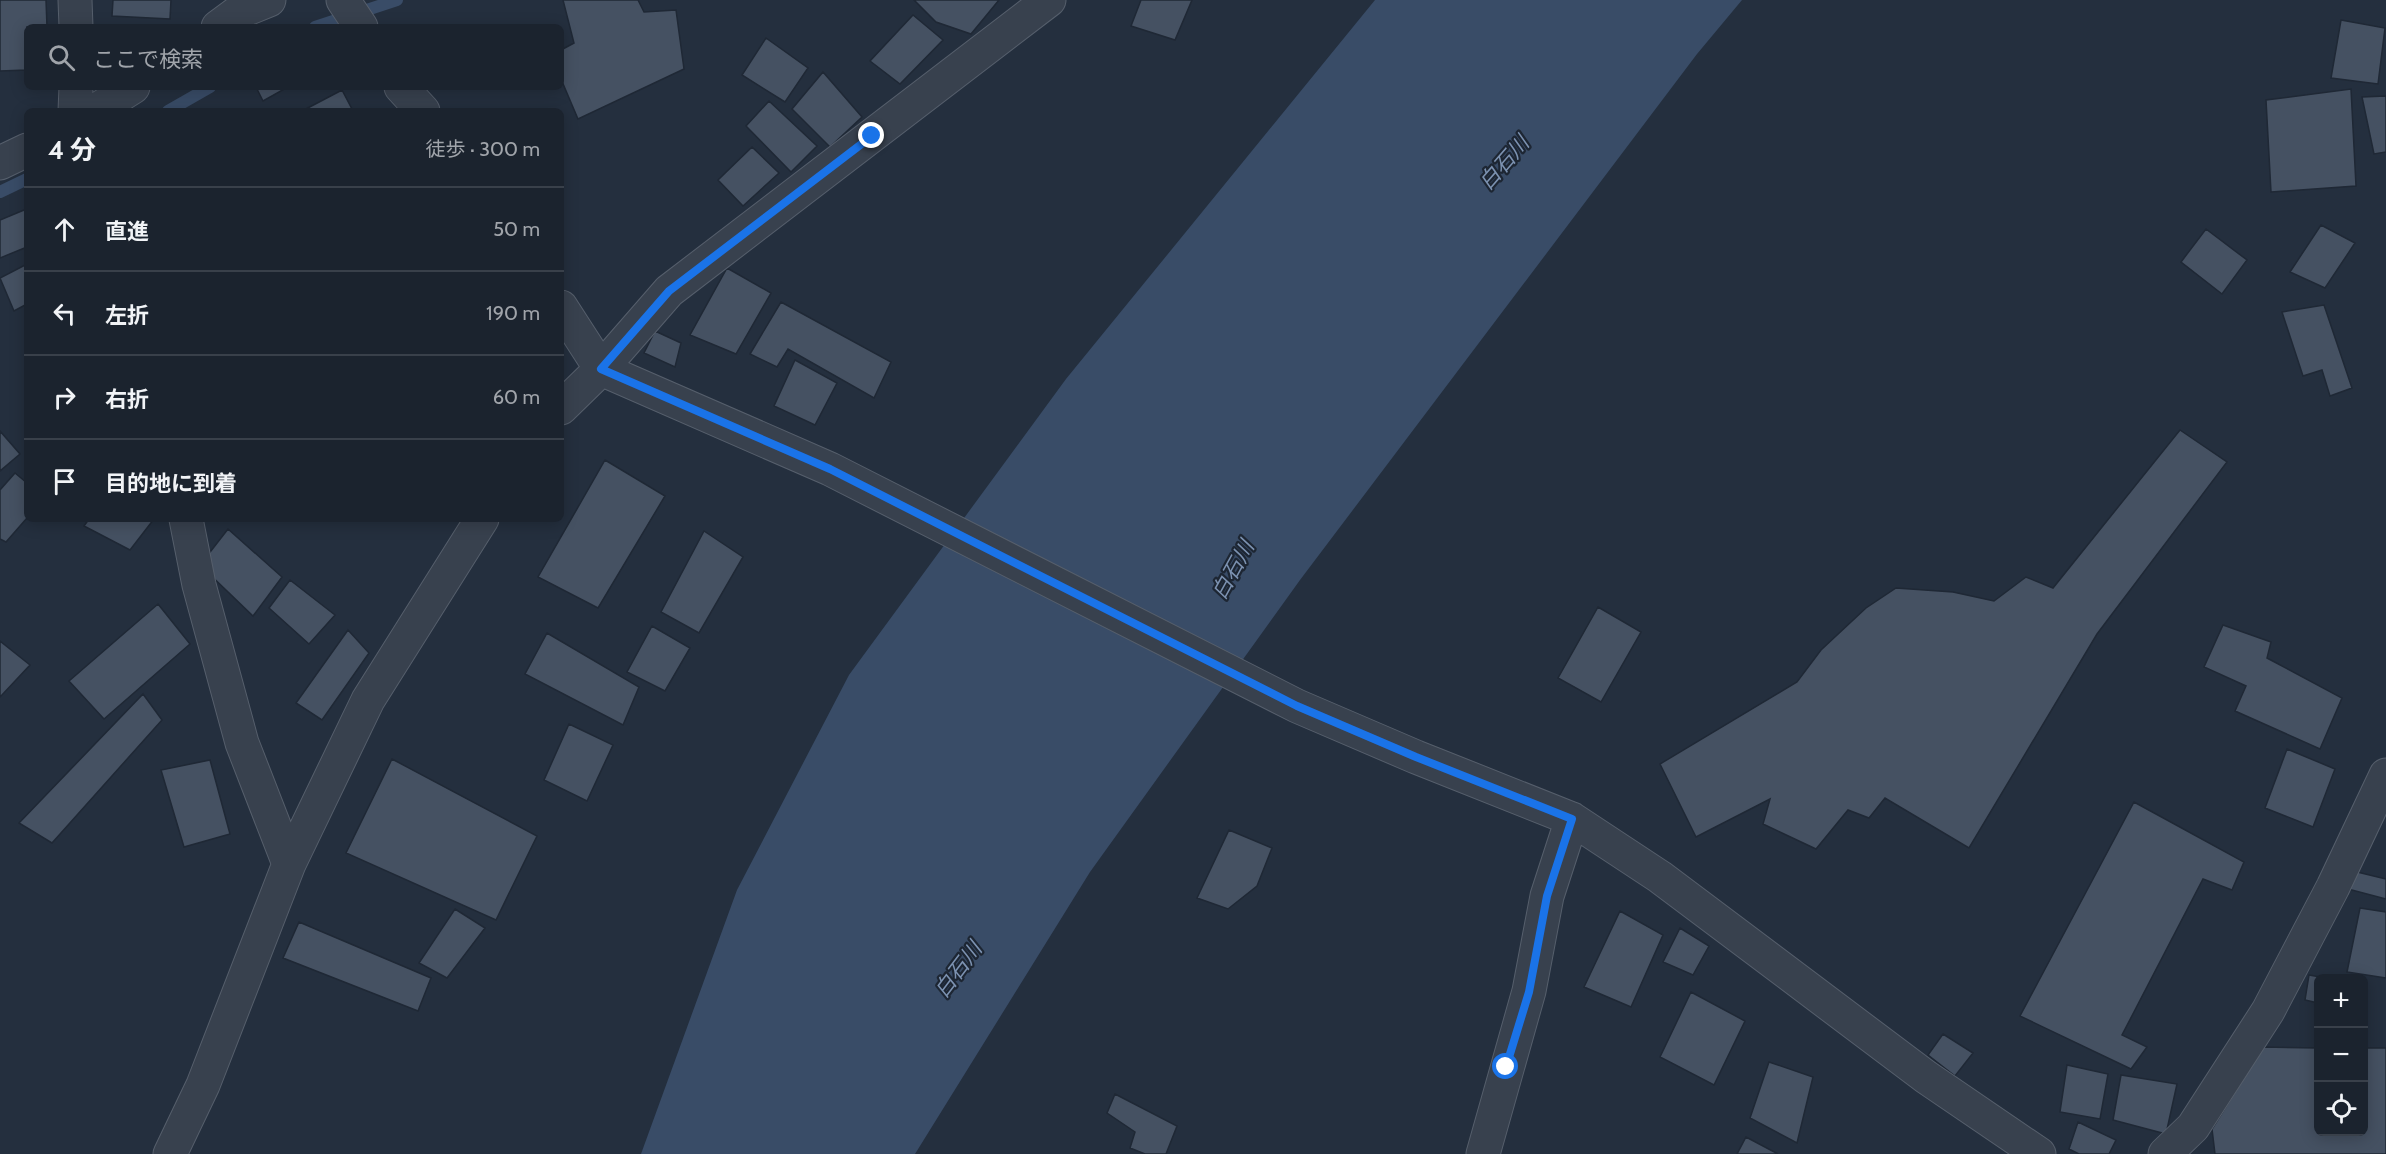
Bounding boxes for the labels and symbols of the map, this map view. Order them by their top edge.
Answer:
route end [858,122,884,148]
water label: 白石川 [1474,129,1535,195]
water label: 白石川 [1206,534,1260,603]
water label: 白石川 [929,935,988,1002]
route start [1492,1053,1518,1079]

